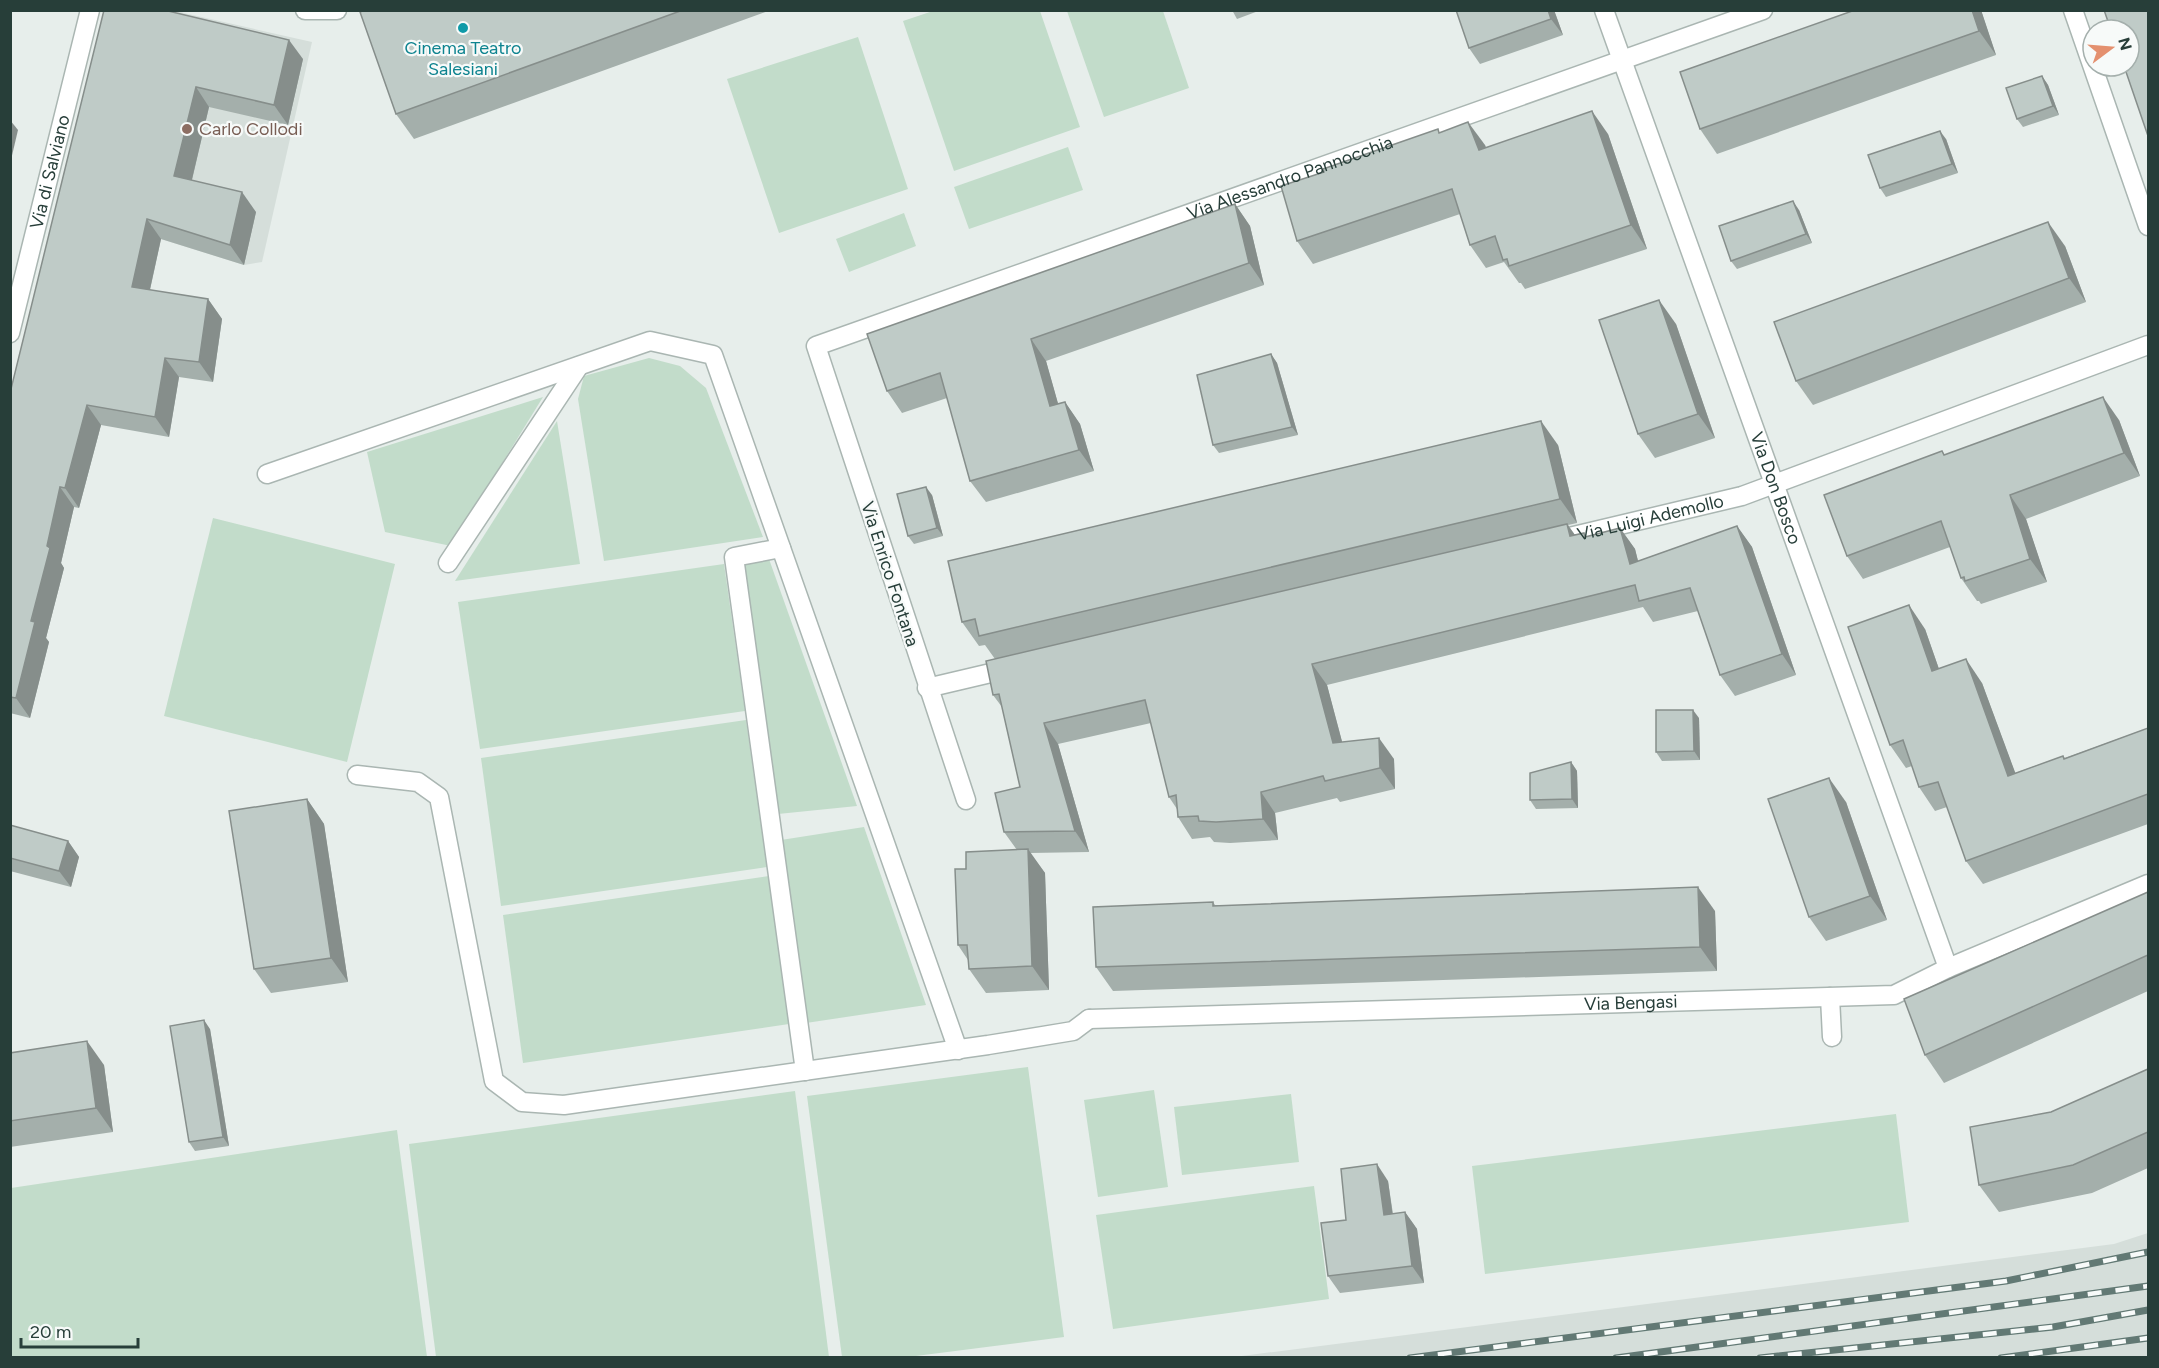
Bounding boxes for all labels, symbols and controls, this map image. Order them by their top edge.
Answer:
north arrow [2081,18,2141,78]
marker: Cinema Teatro Salesiani [456,21,470,35]
text: N [2114,35,2136,53]
place label: Cinema Teatro Salesiani [404,37,522,80]
street label: Via di Salviano [25,112,75,231]
place label: Carlo Collodi [199,118,303,140]
marker: Carlo Collodi [180,122,194,136]
street label: Via Alessandro Pannocchia [1184,131,1396,224]
street label: Via Don Bosco [1745,429,1806,547]
street label: Via Luigi Ademollo [1575,490,1726,546]
street label: Via Enrico Fontana [856,499,924,649]
street label: Via Bengasi [1584,990,1678,1015]
scale bar [21,1311,138,1349]
text: 20 m [30,1321,71,1343]

